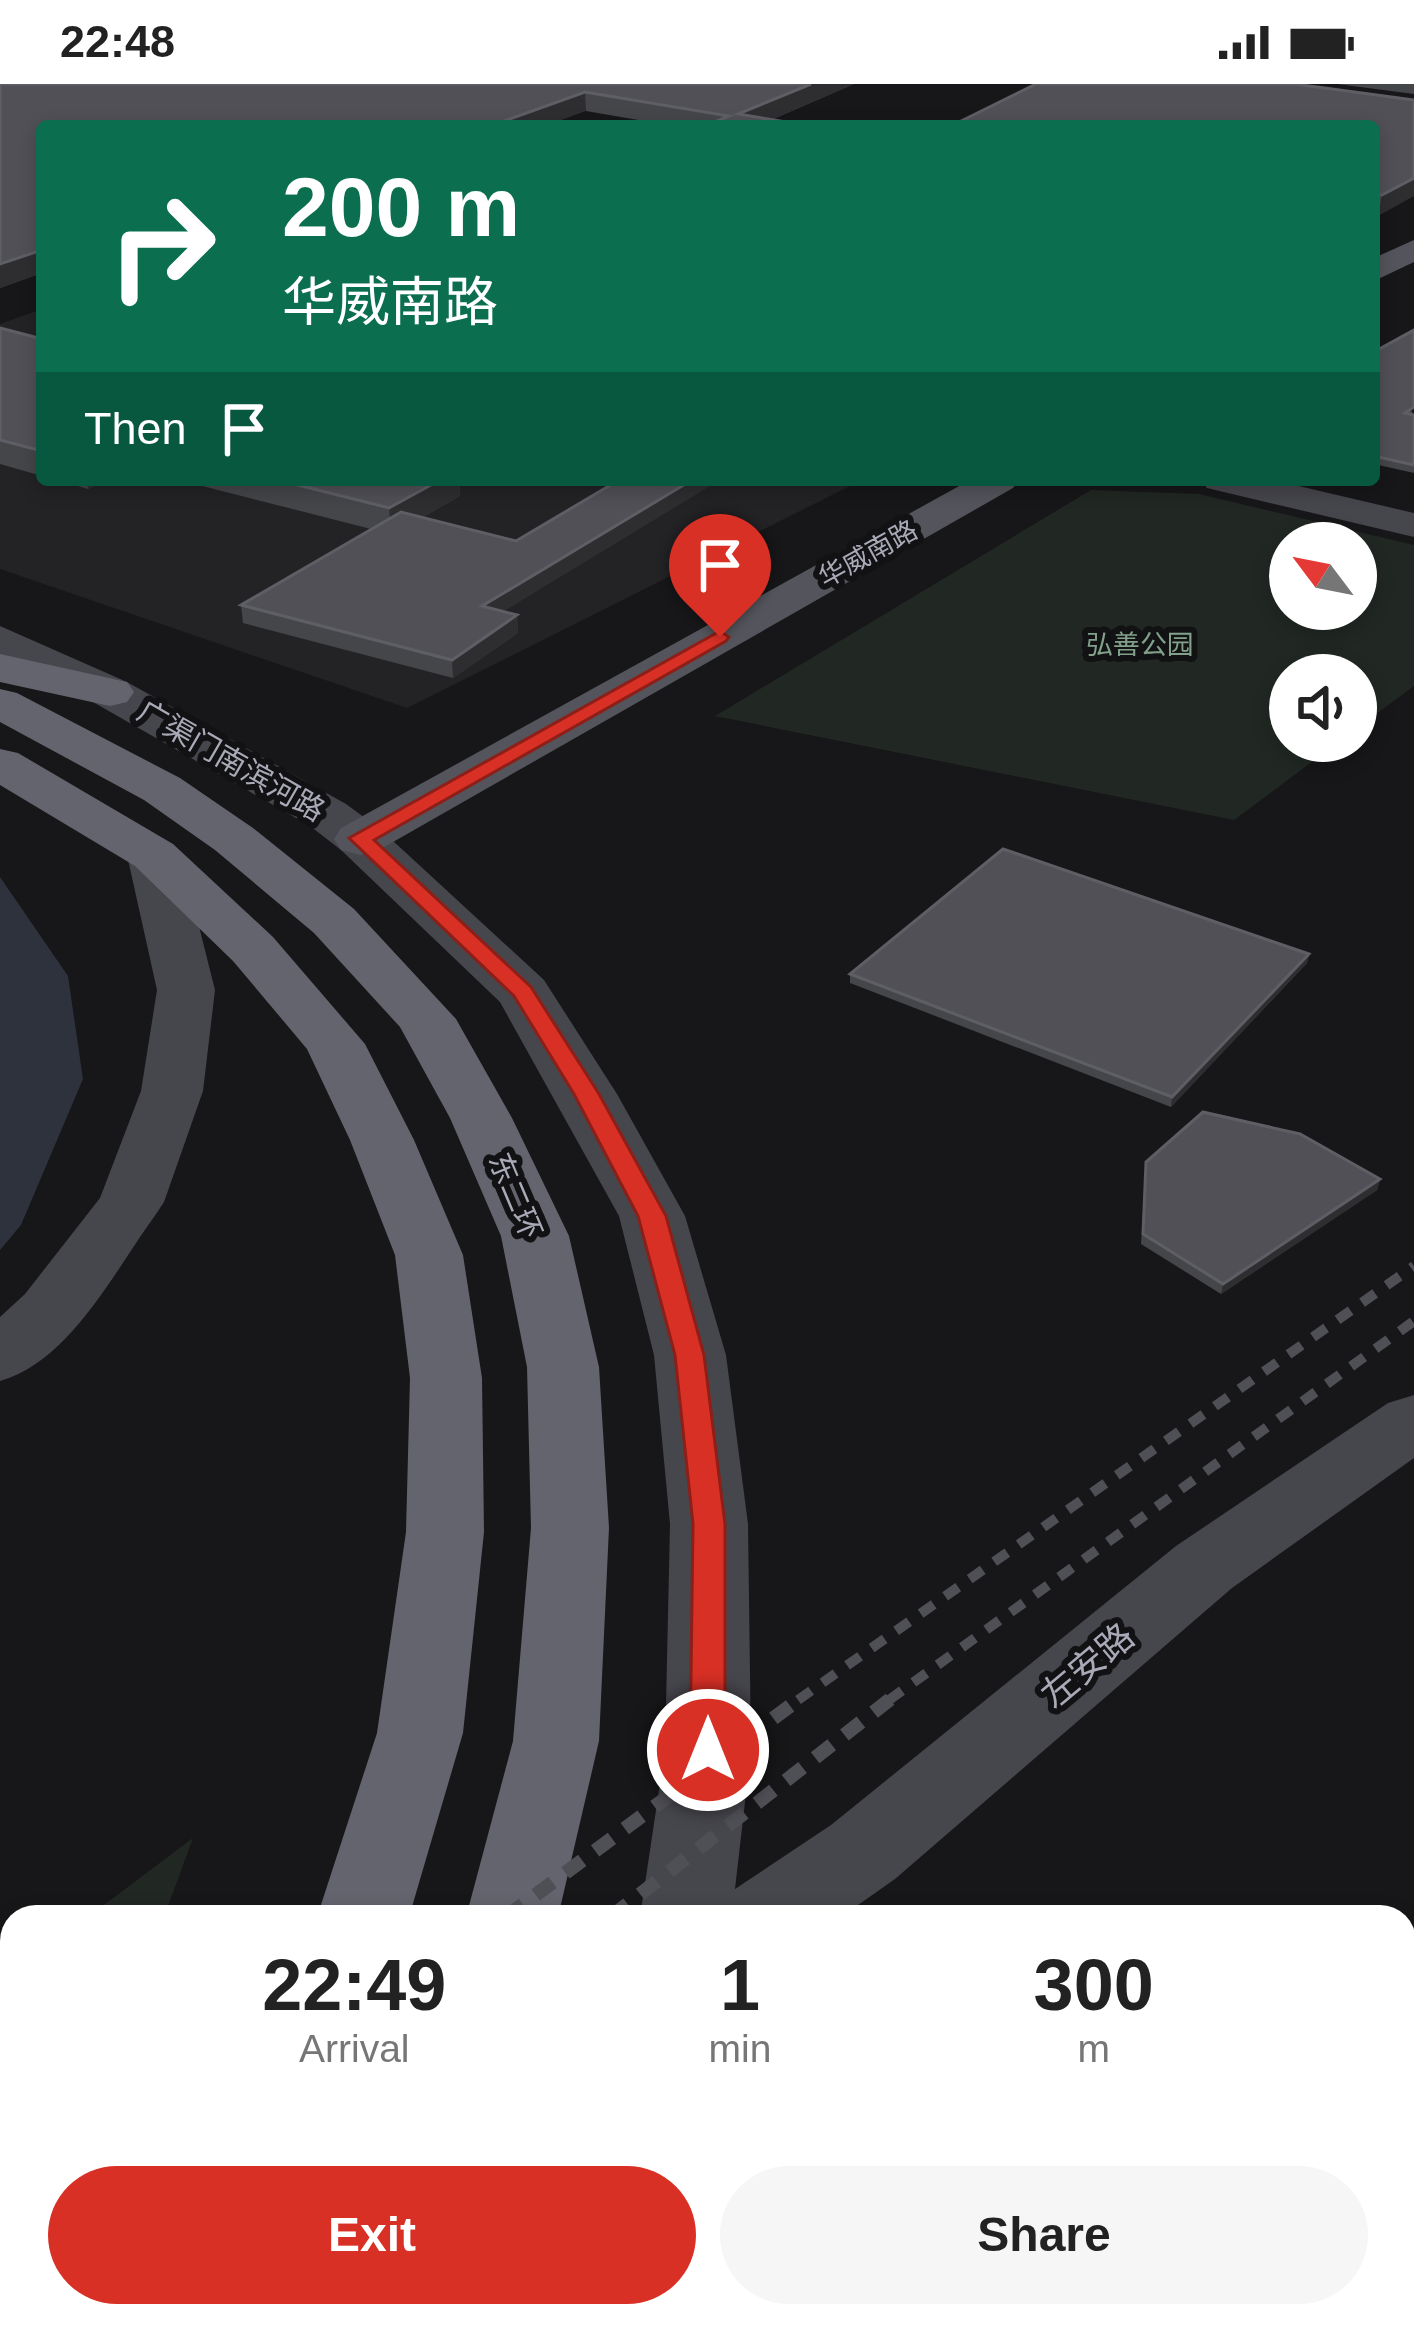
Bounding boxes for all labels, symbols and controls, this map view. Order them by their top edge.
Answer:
text: 22:48 [60,16,175,67]
text: 200 m [282,160,520,254]
icon: right [84,168,240,324]
text: 华威南路 [282,272,498,332]
icon: arrive [211,396,277,462]
text: Then [84,403,187,454]
pin [669,514,771,637]
street label: 华威南路 [813,515,923,593]
north arrow [1269,522,1377,630]
map controls [1269,522,1377,762]
icon: arrive [687,532,753,598]
park label: 弘善公园 [1086,630,1194,660]
button: sound [1269,654,1377,762]
street label: 广渠门南滨河路 [132,694,330,827]
street label: 东二环 [483,1148,548,1244]
street label: 左安路 [1033,1615,1142,1716]
position arrow [645,1687,771,1813]
text: 22:49 [262,1945,446,2025]
text: 1 [720,1945,760,2025]
text: 300 [1034,1945,1154,2025]
text: Arrival [299,2027,410,2070]
text: min [709,2027,771,2070]
text: m [1077,2027,1110,2070]
button: Exit [48,2166,696,2304]
button: Share [720,2166,1368,2304]

